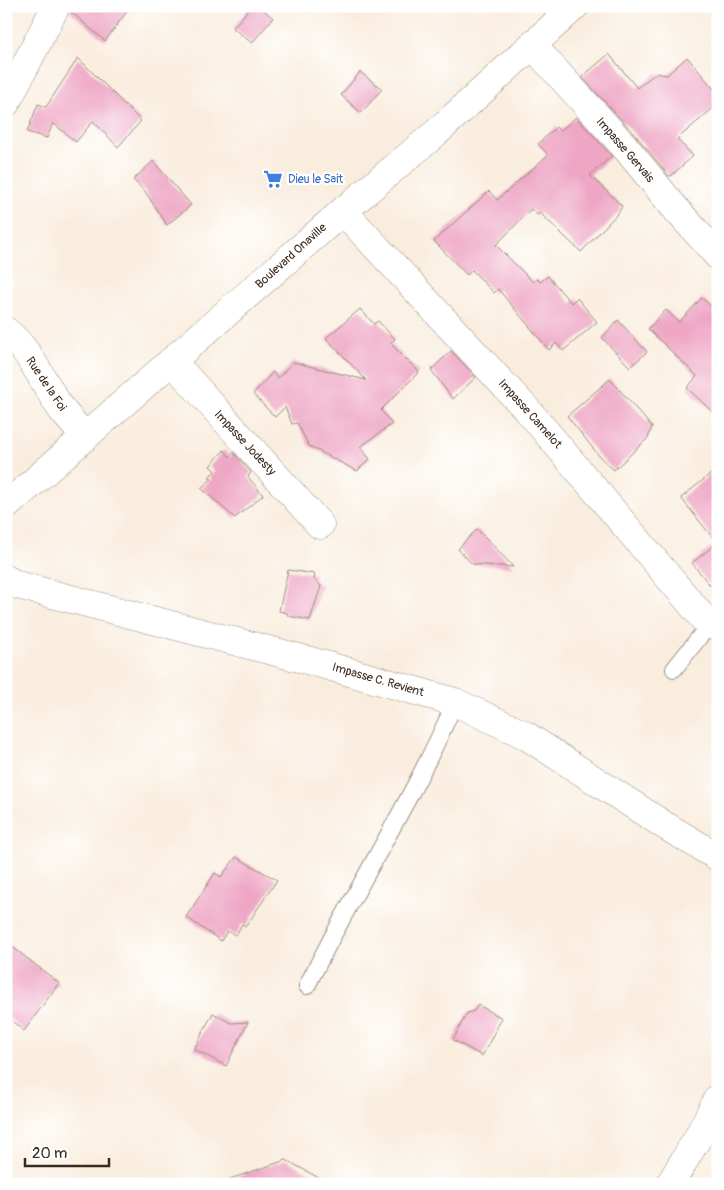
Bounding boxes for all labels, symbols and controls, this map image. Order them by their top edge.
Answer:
street label: Impasse Gervais [593,114,658,186]
supermarket icon: Dieu le Sait [262,168,284,190]
place label: Dieu le Sait [288,172,343,187]
street label: Boulevard Onaville [252,220,330,292]
street label: Rue de la Foi [22,354,70,414]
street label: Impasse Camelot [495,376,565,452]
street label: Impasse Jodesty [211,407,279,479]
street label: Impasse C. Revient [330,660,426,700]
scale bar [25,1135,109,1167]
text: 20 m [32,1144,67,1163]

